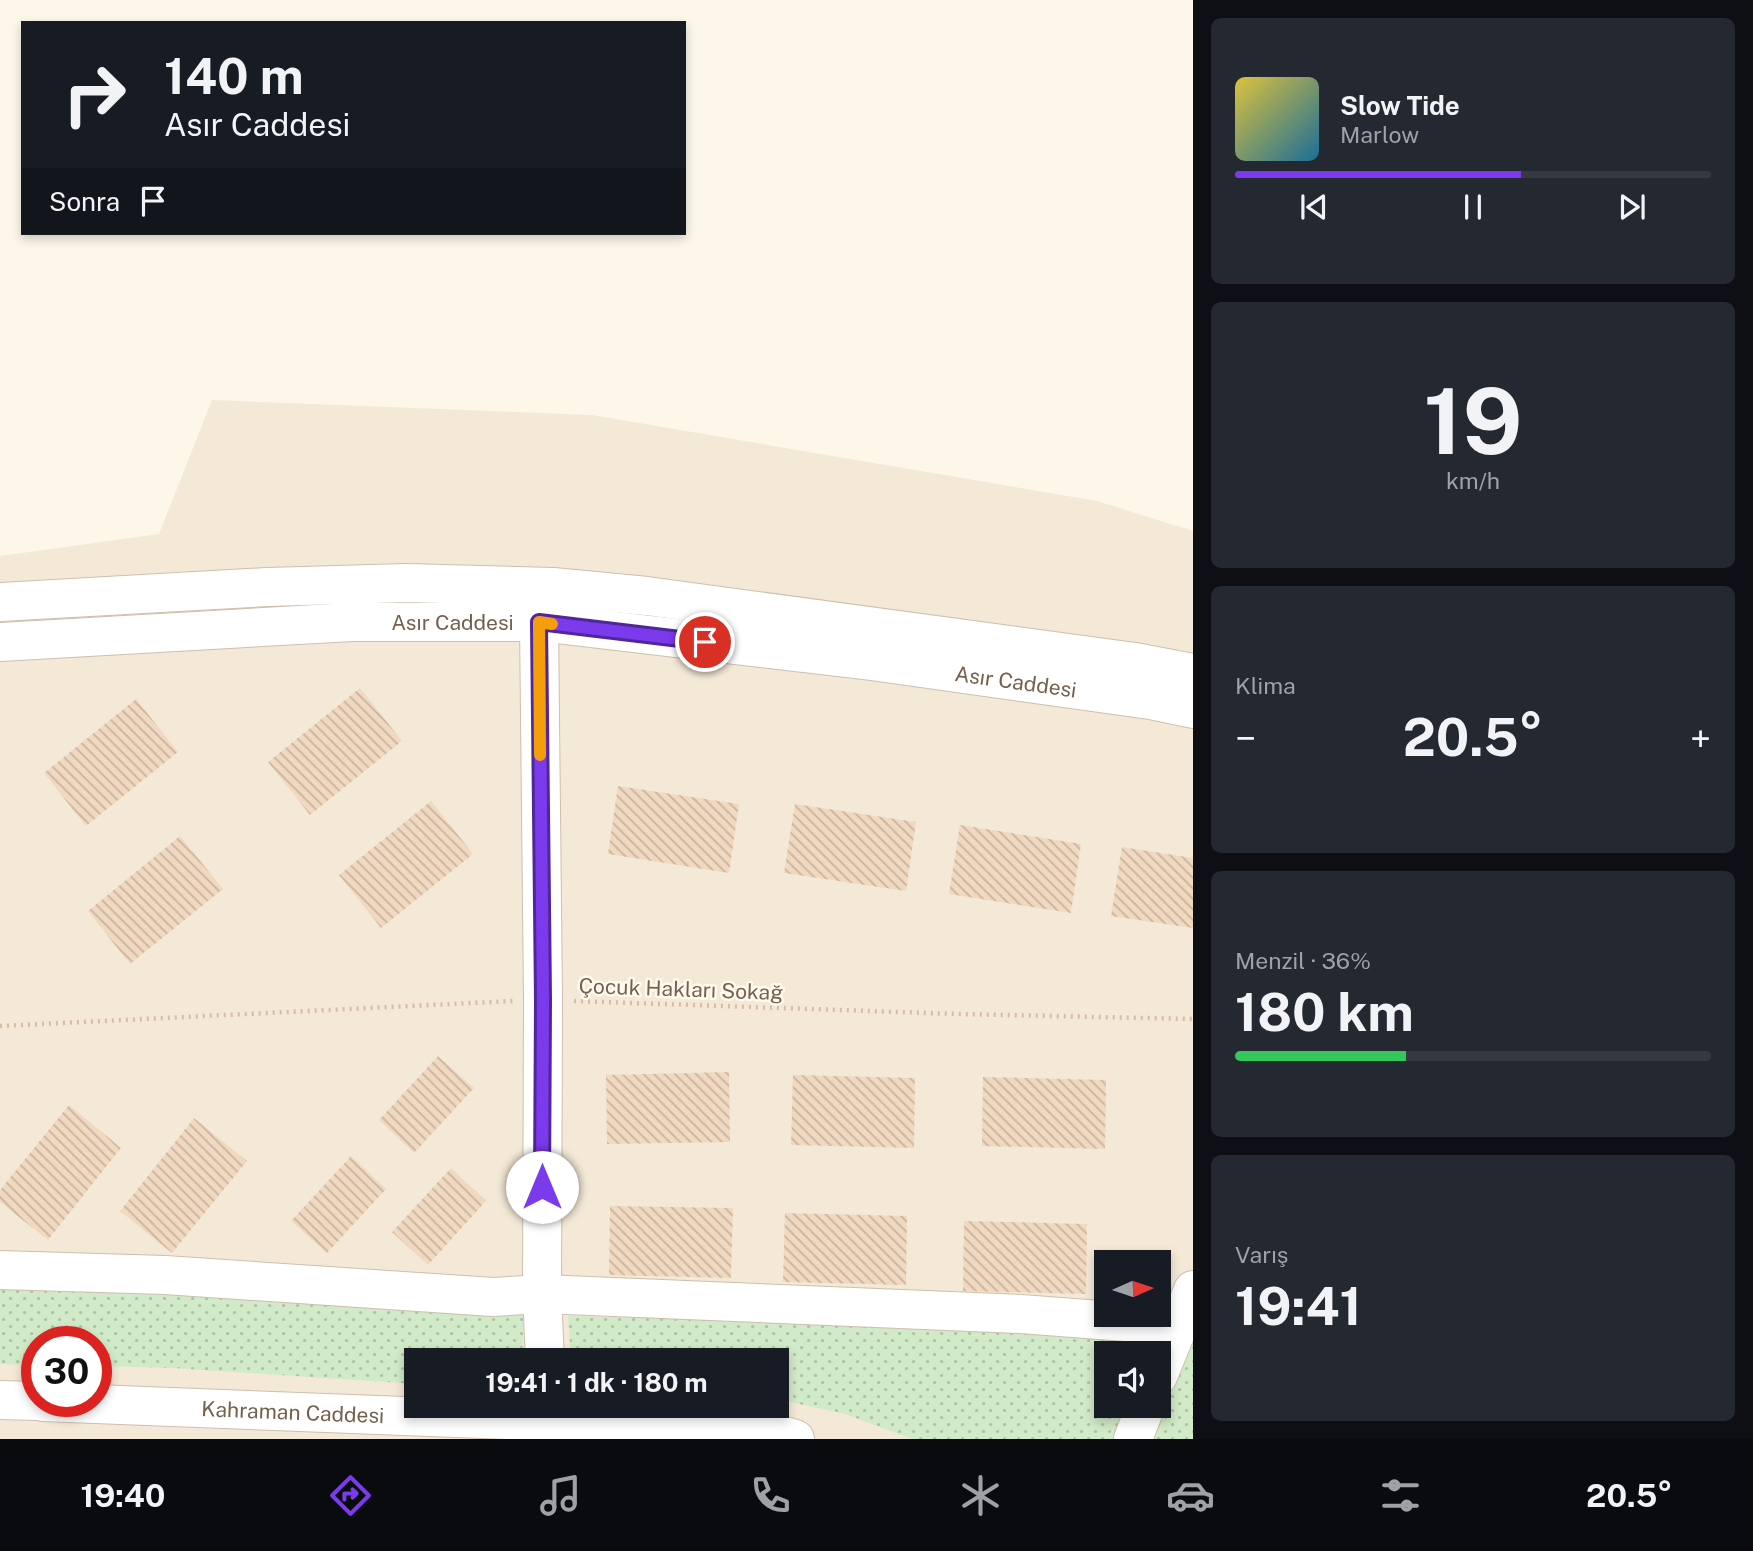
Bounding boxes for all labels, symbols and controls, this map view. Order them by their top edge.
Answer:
text: 140 m [164,47,304,105]
icon: right [49,49,140,140]
text: Slow Tide [1340,90,1460,121]
text: Asır Caddesi [164,106,350,143]
text: Marlow [1340,121,1419,148]
icon: arrive [134,182,172,220]
text: Sonra [49,186,120,217]
icon: previous [1295,188,1333,226]
icon: pause [1454,188,1492,226]
icon: next [1613,188,1651,226]
text: 19 [1424,368,1522,474]
text: km/h [1446,467,1500,494]
street label: Asır Caddesi [391,610,514,635]
pin [675,612,735,672]
icon: arrive [686,623,724,661]
street label: Asır Caddesi [953,660,1078,702]
text: Klima [1235,672,1296,699]
text: 20.5° [1403,707,1543,768]
text: − [1235,716,1256,761]
text: + [1690,716,1711,761]
text: Menzil · 36% [1235,947,1371,974]
street label: Çocuk Hakları Sokağ [578,973,784,1005]
text: 180 km [1235,982,1414,1043]
position arrow [505,1150,579,1224]
text: Varış [1235,1241,1288,1268]
north arrow [1094,1250,1171,1326]
map controls [1094,1250,1171,1418]
text: 19:41 [1235,1276,1362,1337]
speed limit sign: 30 [21,1326,112,1417]
button: sound [1094,1341,1171,1418]
text: 19:41 · 1 dk · 180 m [485,1367,708,1398]
street label: Kahraman Caddesi [201,1396,385,1428]
icon: directions [326,1471,375,1520]
icon: music [536,1471,585,1520]
icon: phone [746,1471,795,1520]
icon: climate [956,1471,1005,1520]
icon: car [1166,1471,1215,1520]
icon: filters [1376,1471,1425,1520]
text: 19:40 [80,1477,165,1514]
text: 20.5° [1586,1477,1672,1514]

